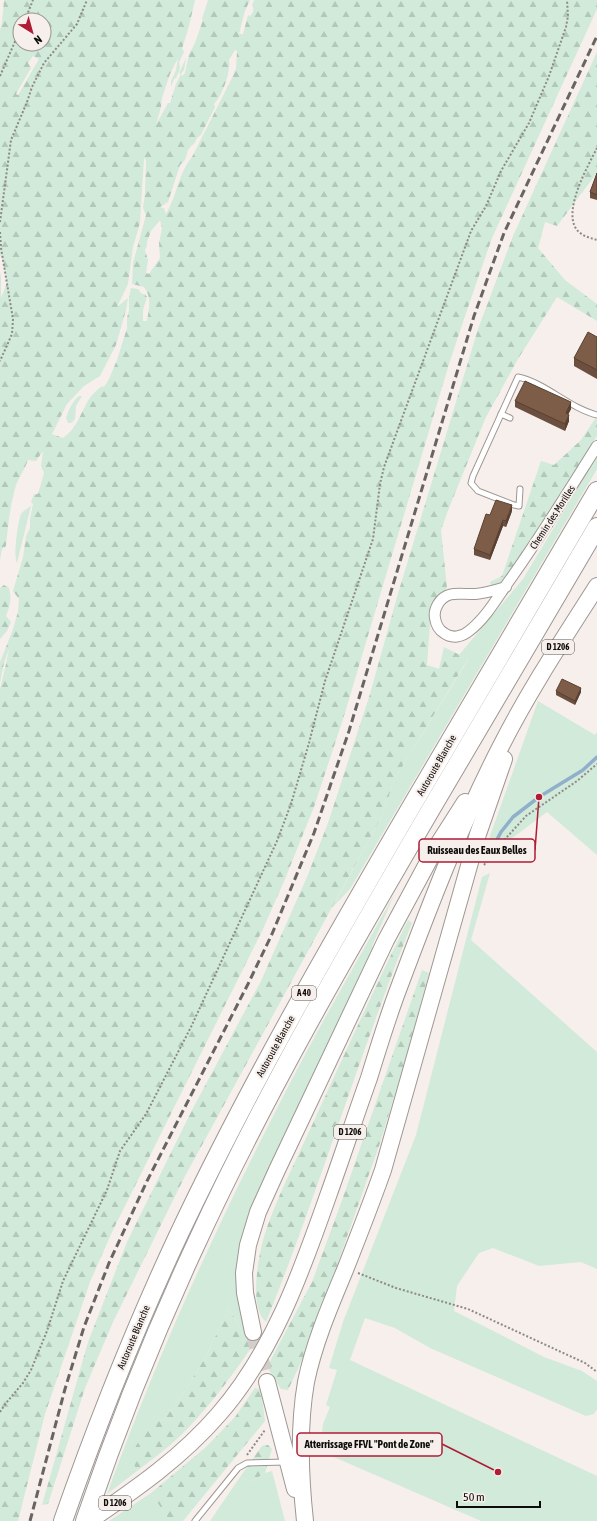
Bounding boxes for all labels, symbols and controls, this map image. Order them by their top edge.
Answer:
north arrow [12,12,52,52]
text: N [32,33,44,47]
street label: Chemin des Morilles [528,483,577,551]
road number: D 1206 [542,640,574,654]
street label: Autoroute Blanche [415,733,459,798]
callout: Ruisseau des Eaux Belles [419,839,535,862]
text: Ruisseau des Eaux Belles [427,844,527,856]
road number: A 40 [292,986,316,1000]
street label: Autoroute Blanche [254,1013,297,1079]
road number: D 1206 [334,1125,366,1139]
street label: Autoroute Blanche [115,1303,152,1371]
callout: Atterrissage FFVL "Pont de Zone" [297,1433,442,1456]
text: Atterrissage FFVL "Pont de Zone" [303,1438,434,1450]
scale bar [457,1483,540,1509]
text: 50 m [463,1490,485,1504]
road number: D 1206 [99,1496,131,1510]

